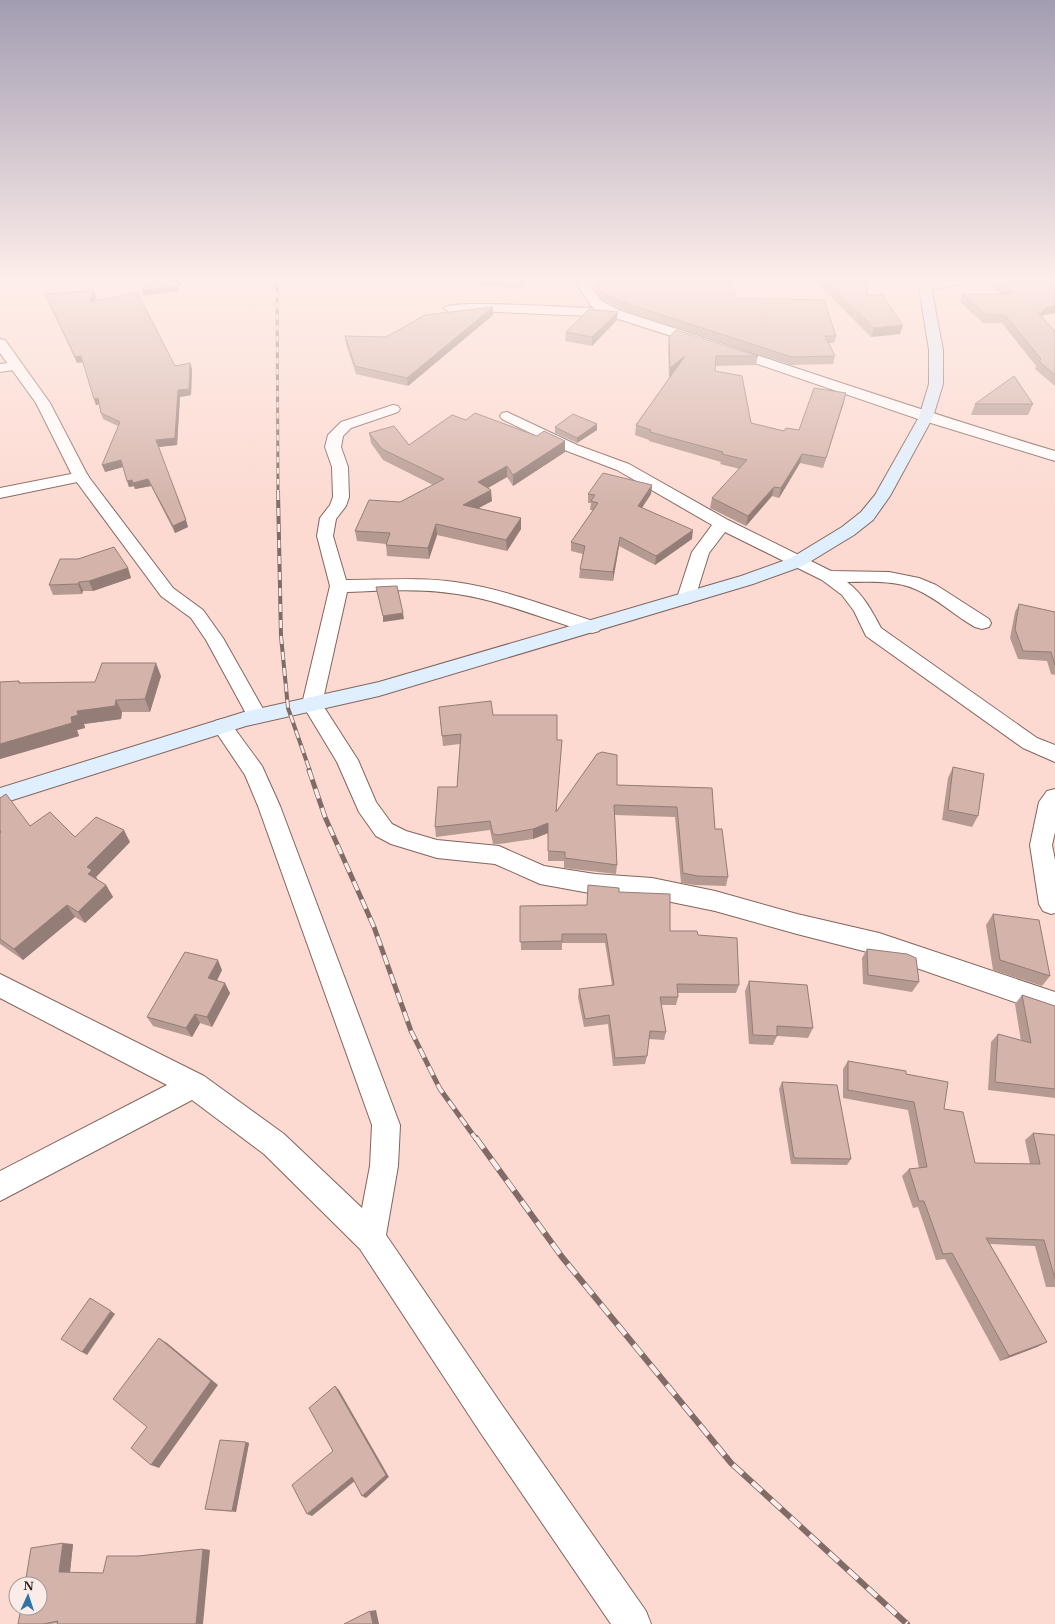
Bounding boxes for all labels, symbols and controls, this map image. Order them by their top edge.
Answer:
north arrow [8,1576,48,1616]
text: N [23,1579,35,1593]

